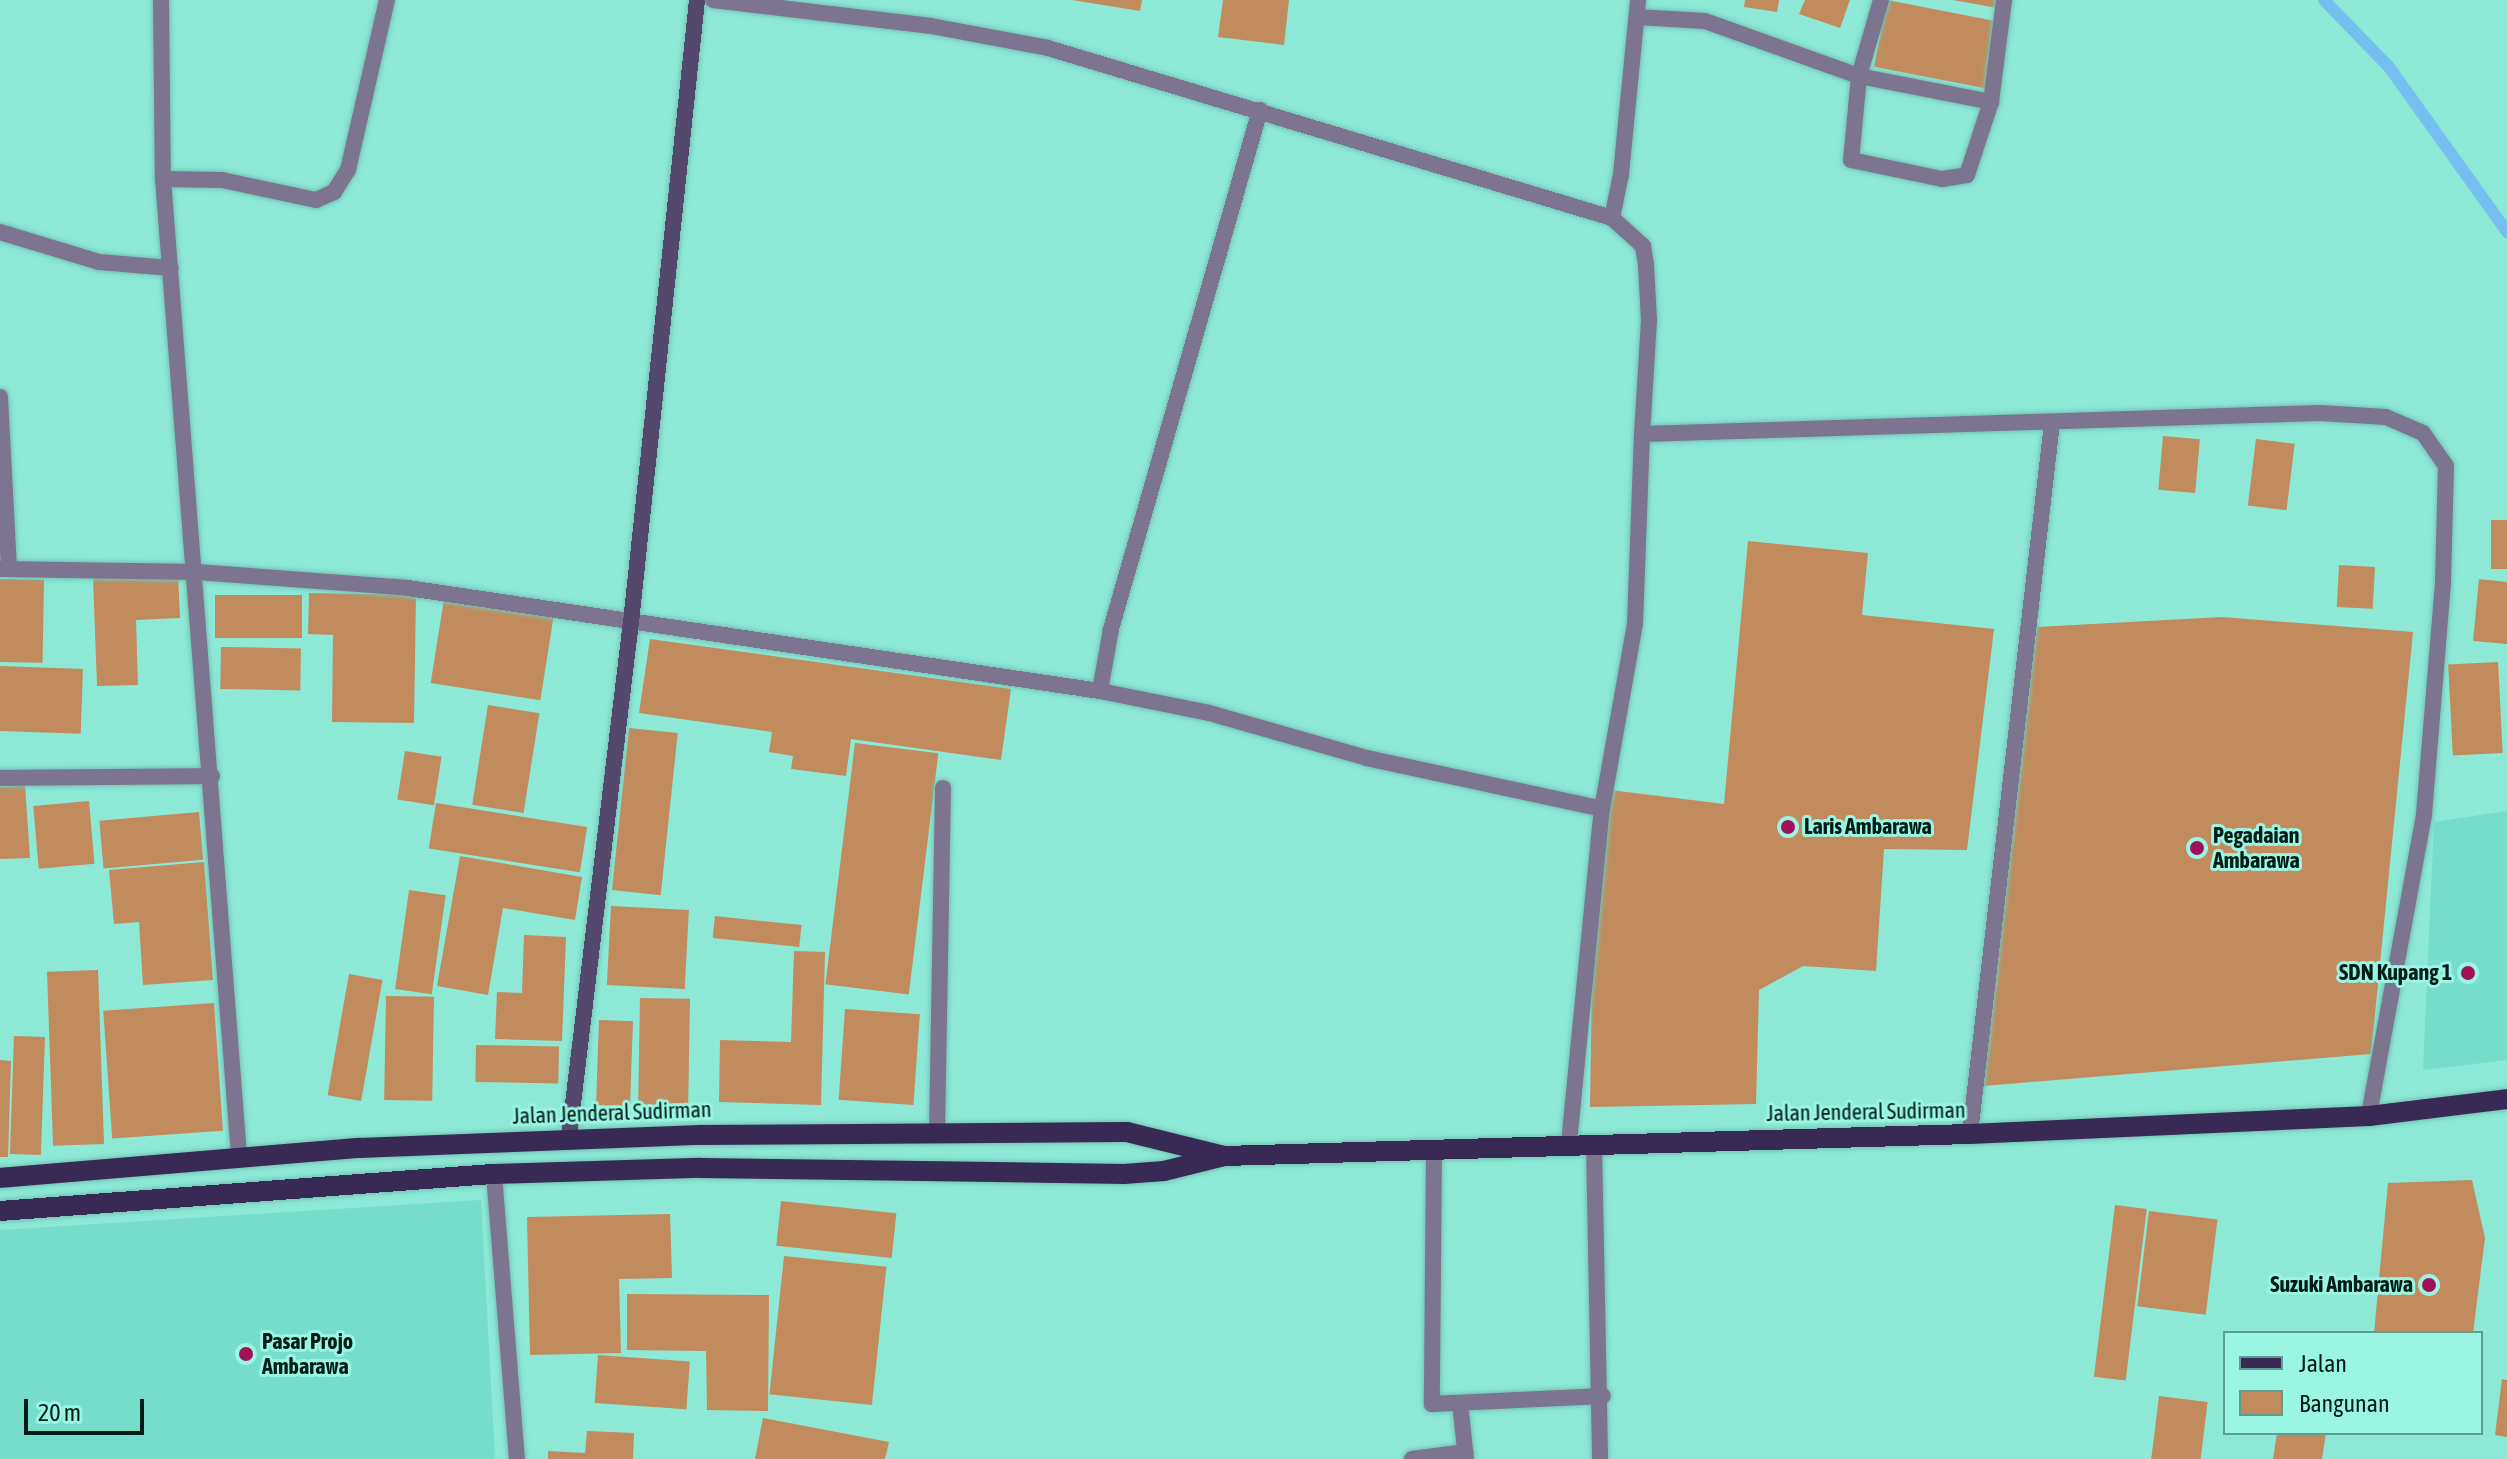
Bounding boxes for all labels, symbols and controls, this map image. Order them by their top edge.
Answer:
place label: Laris Ambarawa [1804,814,1932,840]
marker: Laris Ambarawa [1779,818,1797,836]
place label: Pegadaian Ambarawa [2213,822,2300,874]
marker: Pegadaian Ambarawa [2188,839,2206,857]
place label: SDN Kupang 1 [2339,960,2452,986]
marker: SDN Kupang 1 [2459,964,2477,982]
street label: Jalan Jenderal Sudirman [512,1096,712,1130]
street label: Jalan Jenderal Sudirman [1766,1097,1966,1127]
place label: Suzuki Ambarawa [2270,1272,2413,1298]
marker: Suzuki Ambarawa [2420,1276,2438,1294]
place label: Pasar Projo Ambarawa [262,1328,353,1380]
legend [2223,1331,2483,1435]
marker: Pasar Projo Ambarawa [237,1345,255,1363]
text: Jalan [2299,1350,2347,1377]
scale bar [28,1383,148,1433]
text: Bangunan [2299,1390,2390,1417]
text: 20 m [38,1399,81,1426]

